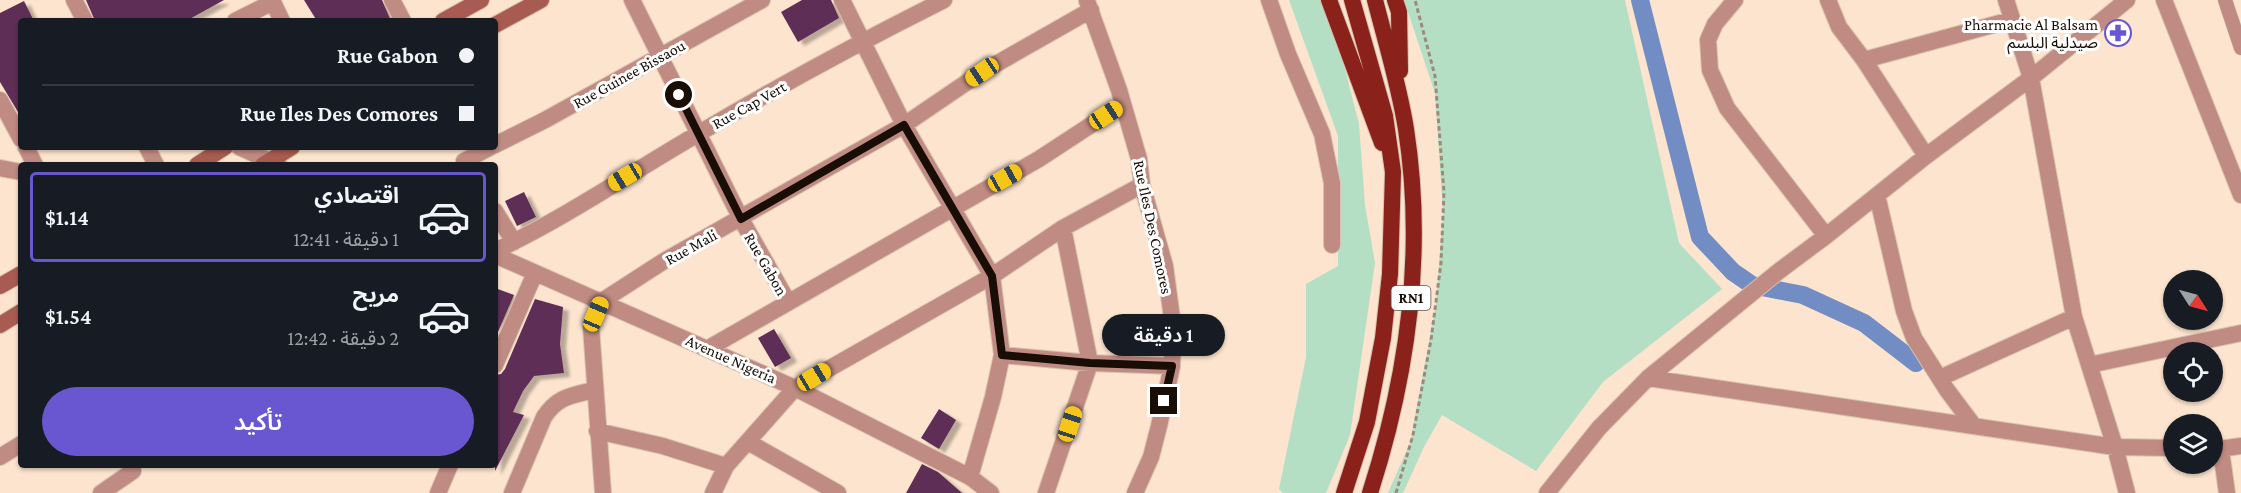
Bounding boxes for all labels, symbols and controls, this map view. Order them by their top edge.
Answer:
place label: Pharmacie Al Balsam صيدلية البلسم [1964,16,2098,55]
pharmacy icon: Pharmacie Al Balsam صيدلية البلسم [2103,18,2133,48]
street label: Rue Guinee Bissaou [570,36,688,112]
text: Rue Gabon [337,43,438,68]
car [962,54,1002,90]
street label: Rue Cap Vert [709,77,790,133]
route start [665,81,692,108]
car [1086,98,1126,132]
text: Rue Iles Des Comores [240,101,438,126]
street label: Rue Iles Des Comores [1131,159,1175,295]
car [605,160,645,194]
car [985,161,1025,195]
text: اقتصادي [314,183,399,208]
icon: car [417,190,471,244]
text: $1.14 [45,205,89,230]
street label: Rue Mali [662,226,720,268]
text: 1 دقيقة · 12:41 [293,228,399,250]
street label: Rue Gabon [741,230,791,299]
north arrow [2163,270,2223,330]
map controls [2163,270,2223,474]
text: مريح [353,282,399,307]
road number: RN1 [1392,286,1430,310]
icon: car [417,289,471,343]
car [581,294,611,334]
text: $1.54 [45,304,92,329]
callout: 1 دقيقة [1102,314,1226,356]
text: 1 دقيقة [1134,324,1193,346]
text: 2 دقيقة · 12:42 [288,327,399,349]
street label: Avenue Nigeria [683,332,779,388]
button: locate [2163,342,2223,402]
car [794,360,834,394]
button: تأكيد [42,387,474,456]
route end [1150,387,1177,414]
car [1056,404,1084,444]
button: layers [2163,414,2223,474]

